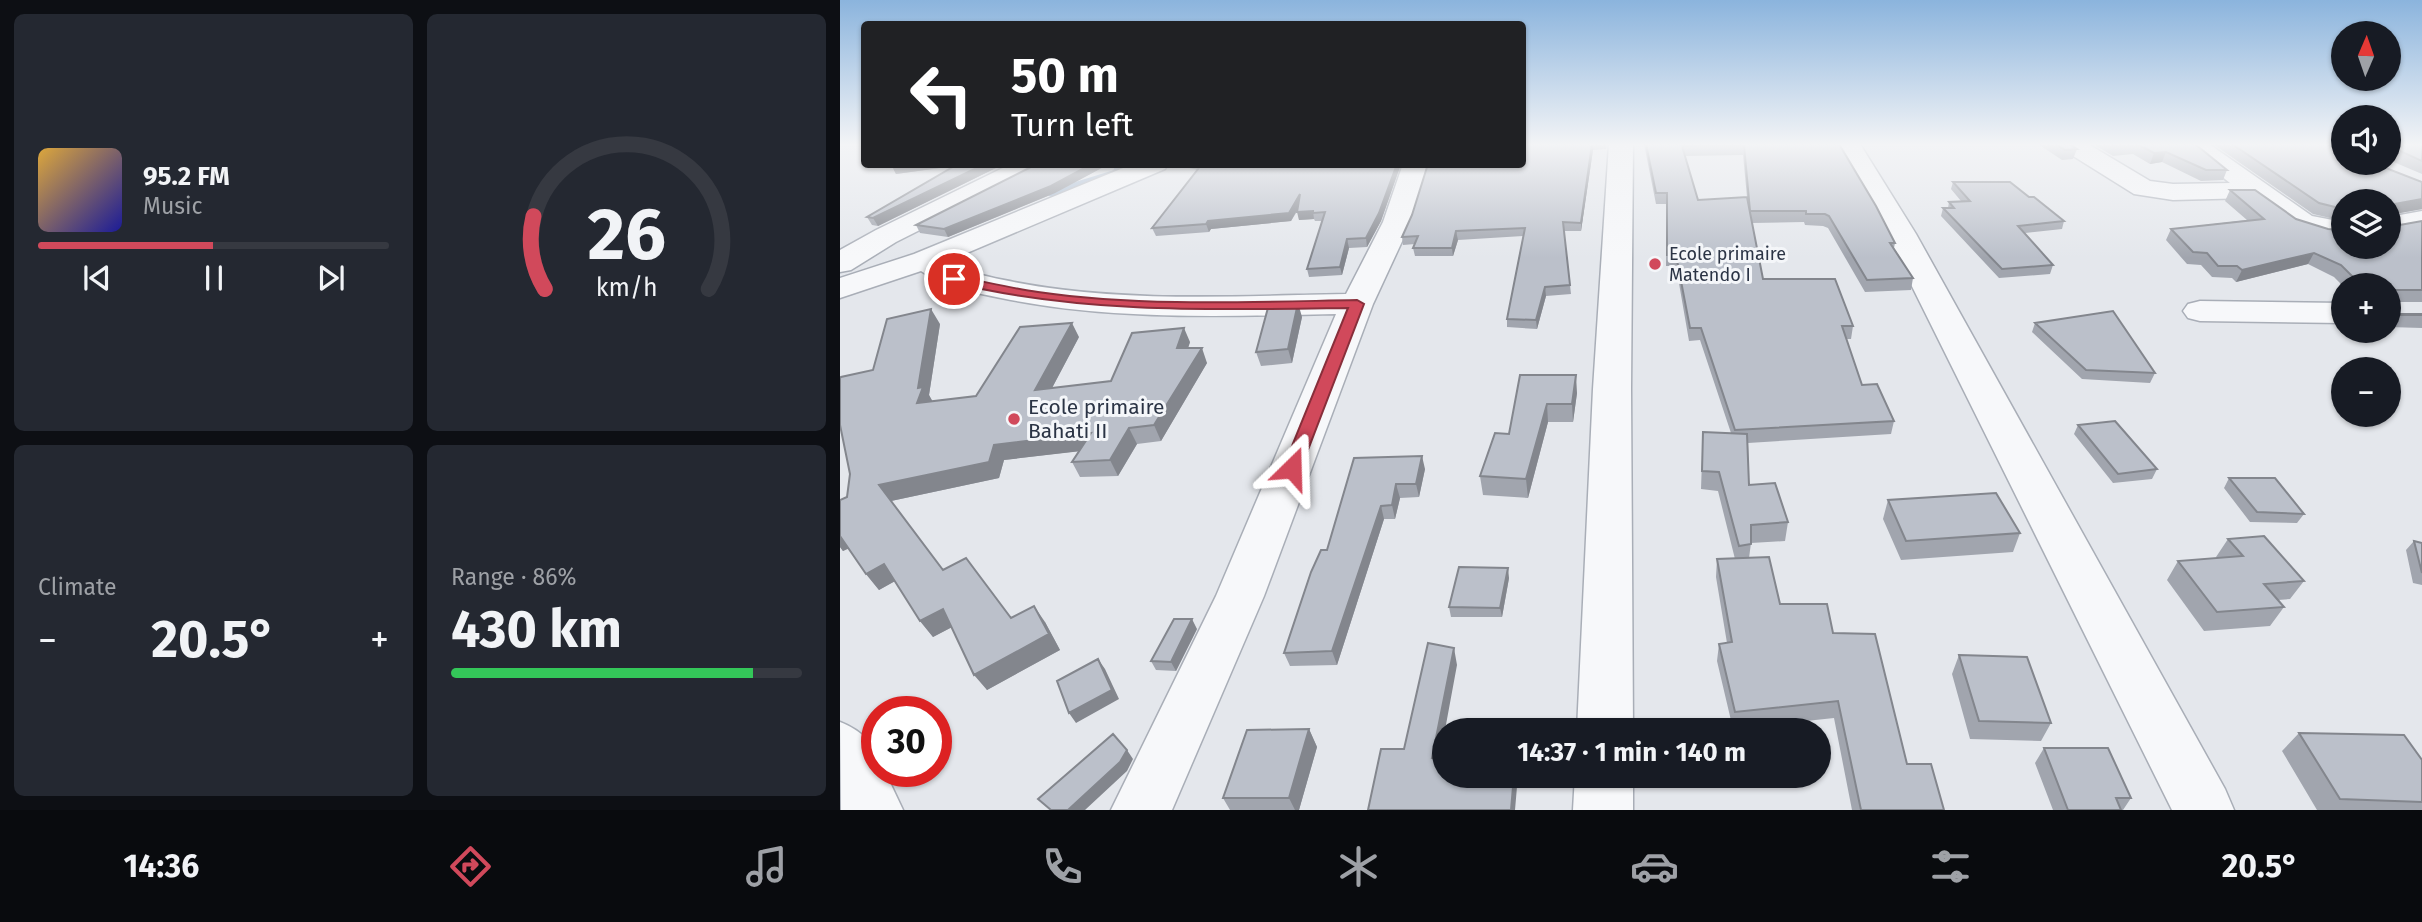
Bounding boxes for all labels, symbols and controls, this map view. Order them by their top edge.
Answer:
north arrow [2331,21,2401,91]
map controls [2331,21,2401,427]
text: 50 m [1011,46,1119,105]
icon: left [896,49,987,140]
button: sound [2331,105,2401,175]
text: Turn left [1011,106,1133,144]
text: 95.2 FM [143,161,230,192]
button: layers [2331,189,2401,259]
text: 26 [587,191,666,278]
text: Music [143,192,203,220]
place label: Ecole primaire Matendo I [1669,243,1786,286]
pin [924,249,984,309]
marker: Ecole primaire Matendo I [1647,256,1663,272]
icon: previous [78,259,116,297]
icon: pause [195,259,233,297]
icon: next [312,259,350,297]
icon: arrive [935,260,973,298]
text: km/h [596,273,657,303]
button: + [2331,273,2401,343]
button: − [2331,357,2401,427]
place label: Ecole primaire Bahati II [1028,394,1165,444]
marker: Ecole primaire Bahati II [1006,411,1022,427]
position arrow [1255,431,1329,505]
text: Range · 86% [451,563,576,591]
text: Climate [38,573,117,601]
text: 430 km [451,598,622,661]
text: 20.5° [151,608,276,671]
text: − [38,617,57,663]
text: + [370,617,389,663]
speed limit sign: 30 [861,696,952,787]
text: 14:37 · 1 min · 140 m [1517,737,1746,768]
icon: directions [446,842,495,891]
icon: music [742,842,791,891]
icon: phone [1038,842,1087,891]
icon: climate [1334,842,1383,891]
icon: car [1630,842,1679,891]
icon: filters [1926,842,1975,891]
text: 14:36 [123,847,199,885]
text: 20.5° [2222,847,2299,885]

